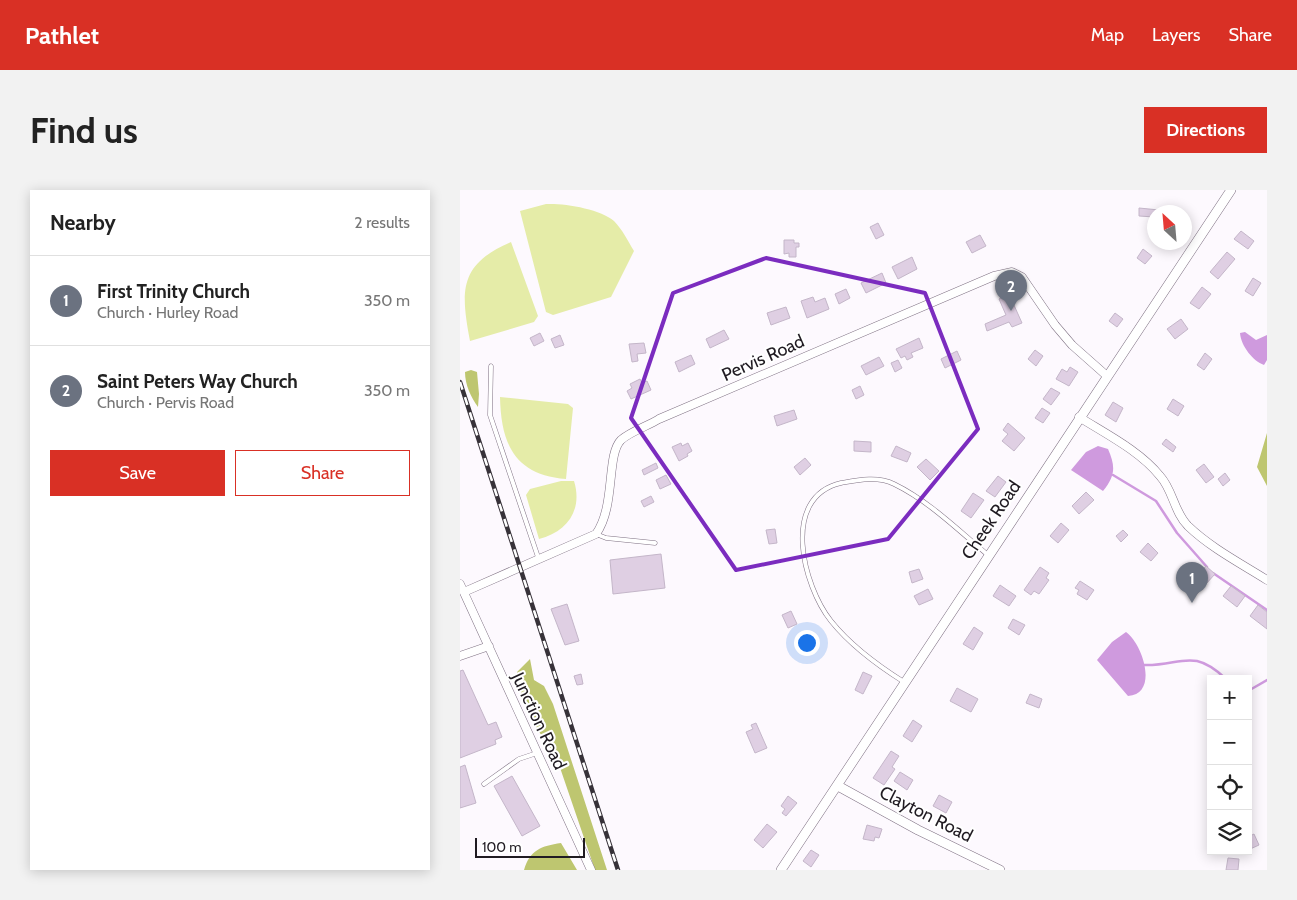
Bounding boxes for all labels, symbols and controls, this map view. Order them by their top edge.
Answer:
text: Pathlet [25,21,99,50]
text: Map [1091,24,1124,46]
text: Layers [1152,24,1201,46]
text: Share [1229,24,1272,46]
button: Directions [1144,107,1267,153]
text: Find us [30,109,138,152]
north arrow [1147,205,1192,250]
text: Nearby [50,210,116,235]
text: 2 results [354,213,410,232]
pin: 2 [995,270,1027,311]
text: First Trinity Church [97,280,250,303]
text: 1 [63,291,69,310]
text: 350 m [364,291,410,310]
text: Church · Hurley Road [97,303,238,322]
street label: Pervis Road [718,330,808,386]
text: Saint Peters Way Church [97,370,298,393]
text: 2 [62,381,70,400]
text: 350 m [364,381,410,400]
text: Church · Pervis Road [97,393,234,412]
button: Save [50,450,225,496]
button: Share [235,450,410,496]
street label: Cheek Road [957,476,1025,564]
pin: 1 [1176,562,1208,603]
your location [794,630,820,656]
street label: Junction Road [506,668,571,773]
map controls [1207,675,1252,855]
button: + [1207,675,1252,720]
button: − [1207,720,1252,765]
button: locate [1207,765,1252,810]
street label: Clayton Road [876,781,976,847]
button: layers [1207,810,1252,855]
scale bar [475,835,585,858]
text: 100 m [482,838,522,856]

